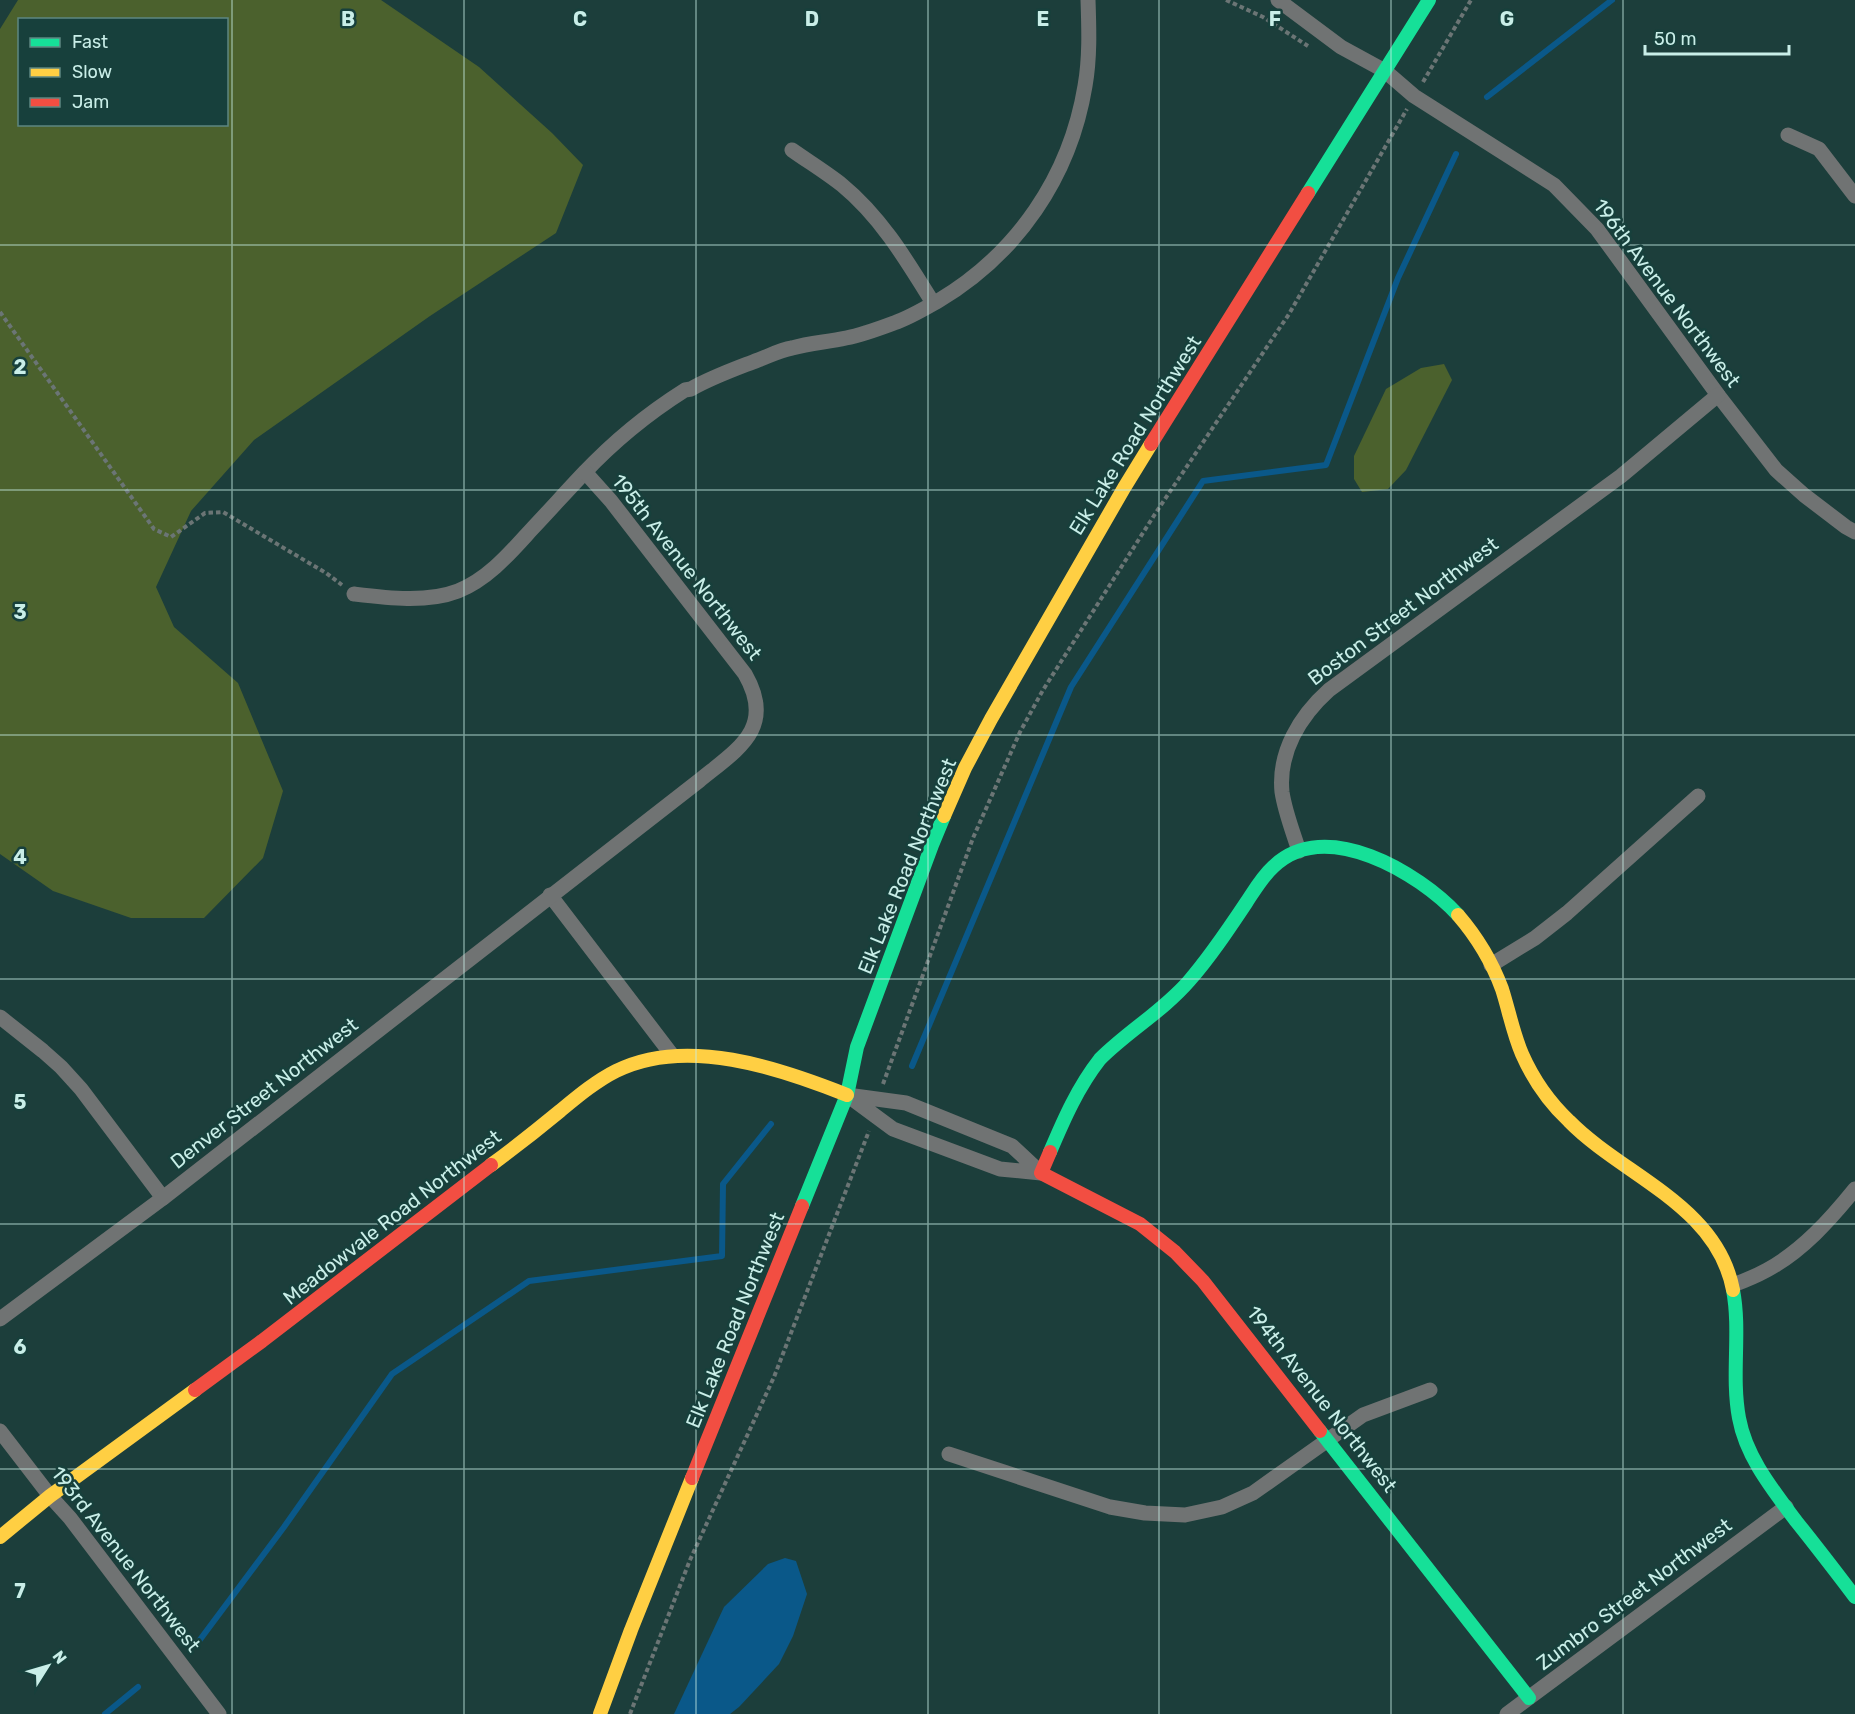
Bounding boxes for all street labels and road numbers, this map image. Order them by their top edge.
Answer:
street label: 196th Avenue Northwest [1588,194,1746,392]
street label: Elk Lake Road Northwest [1064,331,1206,539]
street label: 195th Avenue Northwest [607,469,767,665]
street label: Boston Street Northwest [1303,532,1503,690]
street label: Elk Lake Road Northwest [853,755,961,977]
street label: Denver Street Northwest [165,1012,363,1174]
street label: Meadowvale Road Northwest [278,1124,506,1310]
street label: Elk Lake Road Northwest [681,1209,789,1431]
street label: 194th Avenue Northwest [1242,1301,1402,1497]
street label: 193rd Avenue Northwest [46,1461,206,1657]
street label: Zumbro Street Northwest [1532,1513,1736,1675]

